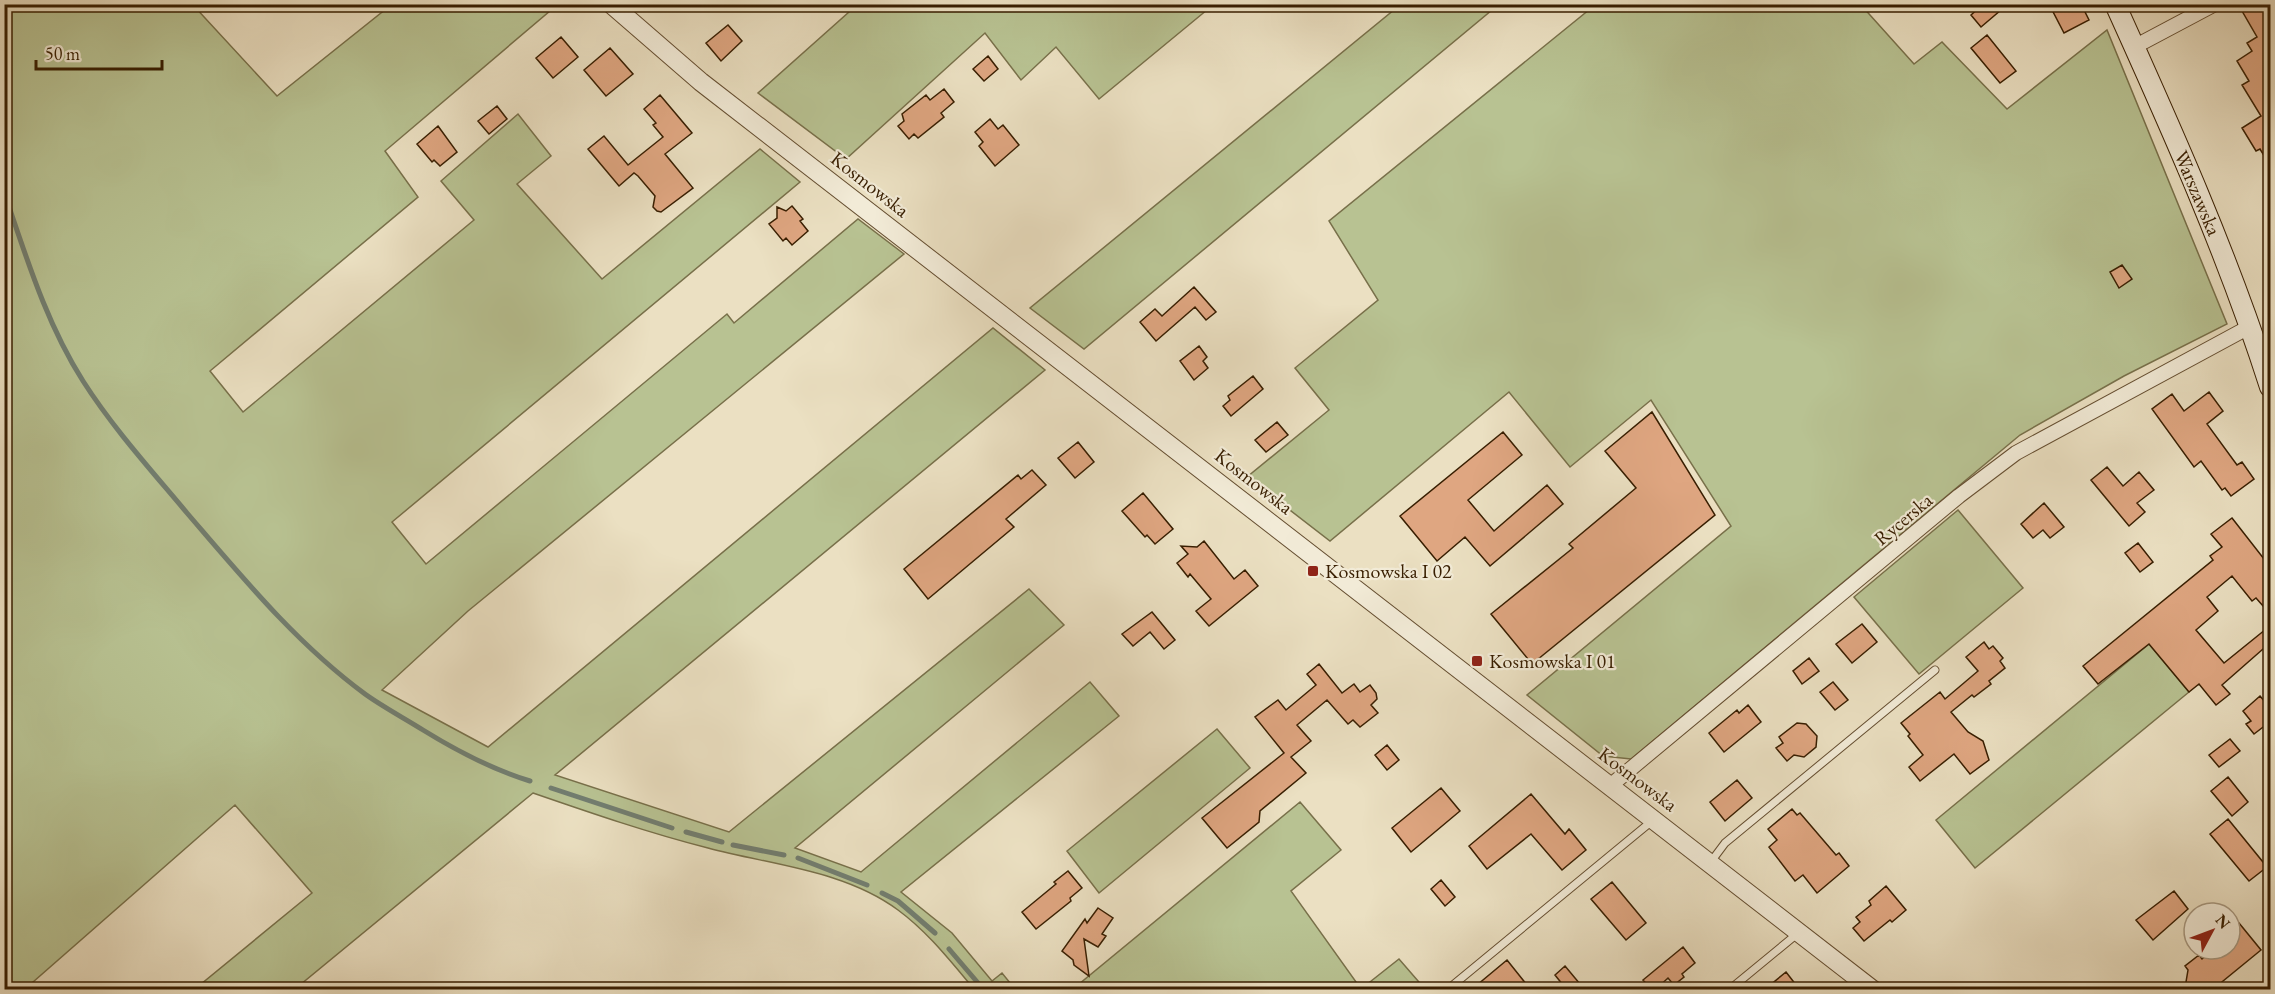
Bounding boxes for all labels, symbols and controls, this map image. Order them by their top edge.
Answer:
scale bar [36,33,162,71]
text: 50 m [45,42,80,65]
street label: Kosmowska [825,145,915,223]
street label: Warszawska [2168,146,2228,240]
street label: Kosmowska [1209,442,1299,520]
street label: Rycerska [1868,487,1938,551]
place label: Kosmowska I 02 [1325,558,1452,584]
marker: Kosmowska I 02 [1306,564,1320,578]
place label: Kosmowska I 01 [1489,648,1616,674]
marker: Kosmowska I 01 [1470,654,1484,668]
street label: Kosmowska [1593,741,1683,817]
north arrow [2182,901,2242,961]
text: N [2211,910,2235,933]

